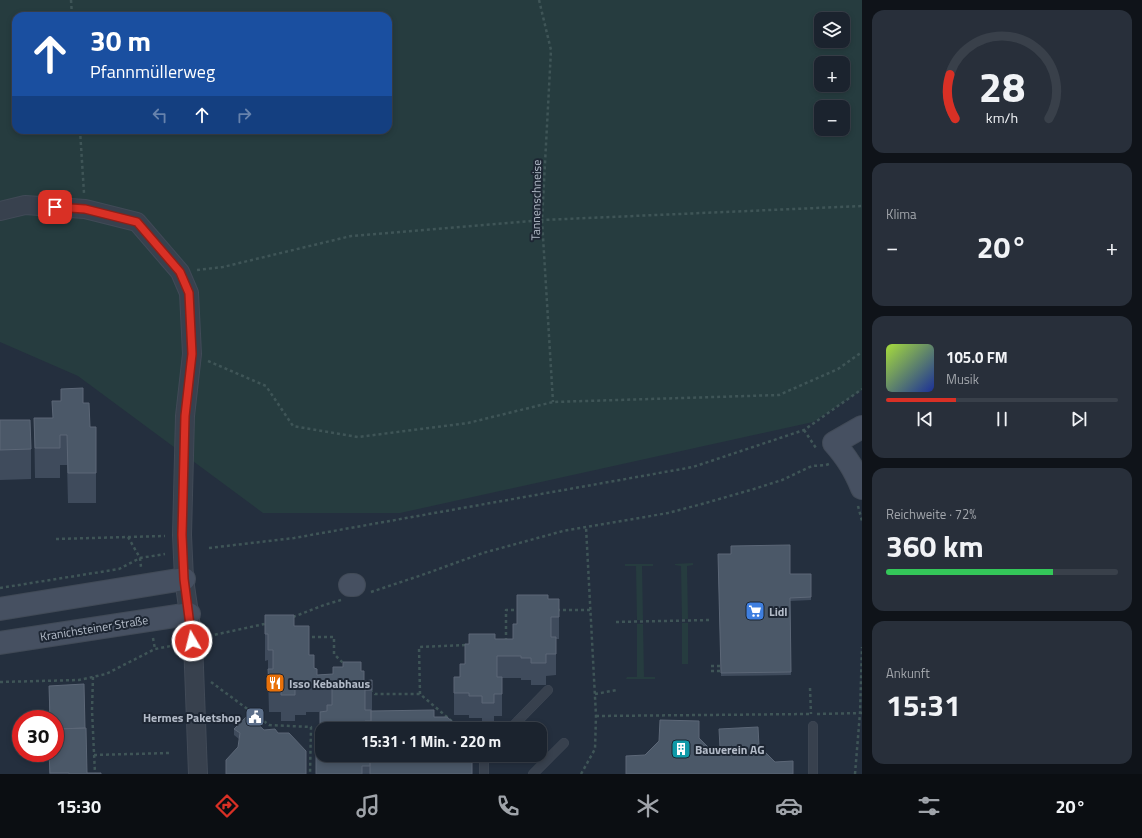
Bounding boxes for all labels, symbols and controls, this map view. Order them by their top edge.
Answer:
map controls [814,12,850,136]
button: layers [814,12,850,48]
text: 30 m [90,19,151,62]
icon: ahead [24,28,76,80]
text: 28 [979,55,1025,118]
button: + [814,56,850,92]
text: Pfannmüllerweg [90,58,215,85]
button: − [814,100,850,136]
icon: left [149,104,171,126]
icon: ahead [191,104,213,126]
icon: right [233,104,255,126]
text: km/h [986,107,1018,129]
street label: Tannenschneise [526,159,546,241]
pin [38,190,72,224]
icon: arrive [44,196,66,218]
text: Klima [886,204,917,224]
text: 20° [977,224,1027,270]
text: − [886,230,898,264]
text: + [1106,230,1118,264]
text: 105.0 FM [946,346,1008,369]
text: Musik [946,369,979,389]
icon: previous [914,408,936,430]
icon: pause [991,408,1013,430]
icon: next [1068,408,1090,430]
text: Reichweite · 72% [886,504,977,524]
text: 360 km [886,523,984,569]
supermarket icon: Lidl [744,600,766,622]
place label: Lidl [769,602,788,621]
street label: Kranichsteiner Straße [39,610,149,646]
position arrow [171,620,213,662]
text: Ankunft [886,663,930,683]
restaurant icon: Isso Kebabhaus [264,672,286,694]
place label: Isso Kebabhaus [289,674,370,693]
text: 15:31 [886,682,961,728]
public building icon: Hermes Paketshop [244,706,266,728]
place label: Hermes Paketshop [143,708,241,727]
speed limit sign: 30 [12,710,64,762]
text: 15:31 · 1 Min. · 220 m [361,730,501,753]
building icon: Bauverein AG [670,738,692,760]
place label: Bauverein AG [695,740,764,759]
icon: directions [213,792,241,820]
icon: music [354,792,382,820]
icon: phone [494,792,522,820]
icon: climate [634,792,662,820]
icon: car [775,792,803,820]
icon: filters [915,792,943,820]
text: 15:30 [56,793,101,820]
text: 20° [1056,793,1086,820]

